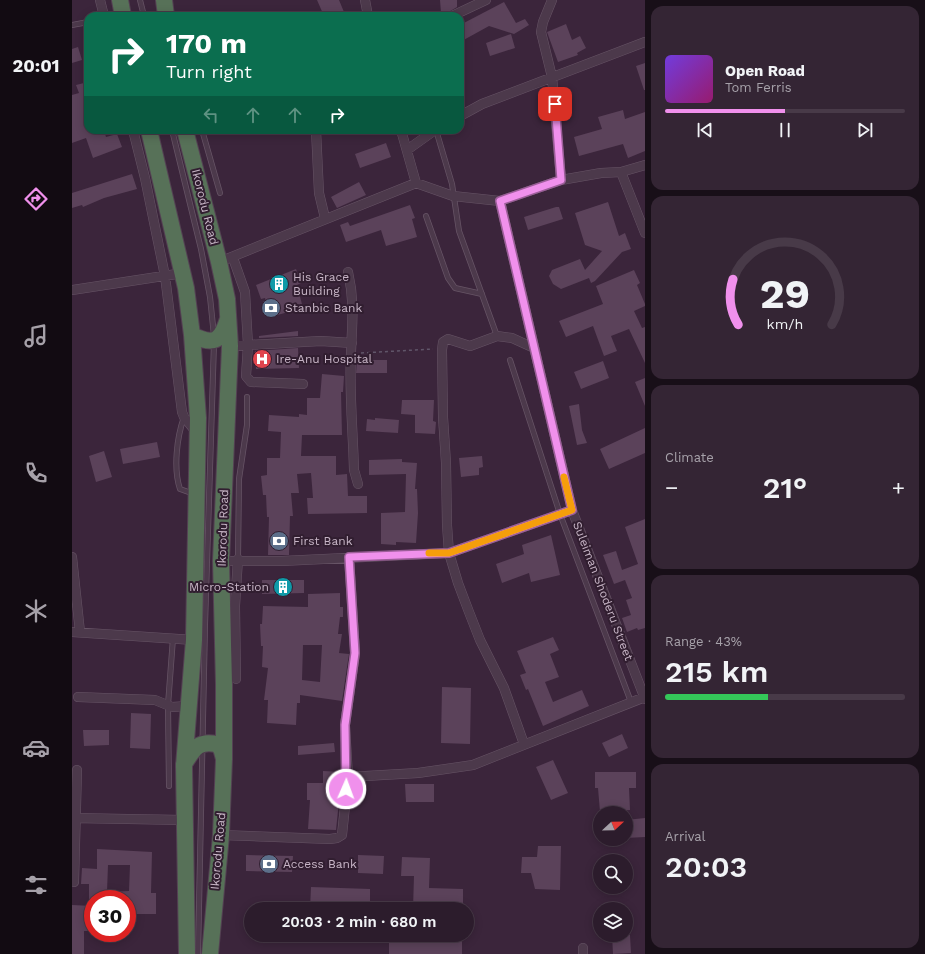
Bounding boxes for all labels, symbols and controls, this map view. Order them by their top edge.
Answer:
text: 170 m [166,27,247,60]
icon: right [100,28,152,80]
text: 20:01 [12,55,60,76]
text: Turn right [166,61,252,82]
text: Open Road [725,62,805,80]
text: Tom Ferris [725,80,792,95]
pin [538,87,572,121]
icon: arrive [544,93,566,115]
icon: left [200,104,222,126]
icon: ahead [242,104,264,126]
icon: ahead [284,104,306,126]
icon: right [326,104,348,126]
icon: previous [694,119,716,141]
icon: pause [774,119,796,141]
icon: next [854,119,876,141]
street label: Ikorodu Road [189,168,221,246]
icon: directions [22,185,50,213]
text: 29 [760,269,810,318]
place label: His Grace Building [293,270,349,298]
building icon: His Grace Building [268,273,290,295]
bank icon: Stanbic Bank [260,297,282,319]
place label: Stanbic Bank [285,301,363,315]
text: km/h [767,316,803,332]
icon: music [22,322,50,350]
hospital icon: Ire-Anu Hospital [251,348,273,370]
place label: Ire-Anu Hospital [276,352,373,366]
text: Climate [665,450,714,465]
icon: phone [22,459,50,487]
text: 21° [763,470,807,505]
text: − [665,475,678,500]
text: + [892,475,905,500]
street label: Ikorodu Road [215,489,231,567]
street label: Suleiman Shoderu Street [570,519,636,663]
bank icon: First Bank [268,530,290,552]
place label: First Bank [293,534,353,548]
building icon: Micro-Station [272,576,294,598]
place label: Micro-Station [189,580,269,594]
icon: climate [22,597,50,625]
text: Range · 43% [665,634,742,649]
text: 215 km [665,654,768,689]
icon: car [22,734,50,762]
position arrow [325,768,367,810]
north arrow [593,806,633,846]
map controls [593,806,633,942]
street label: Ikorodu Road [208,812,228,890]
text: Arrival [665,829,706,844]
text: 20:03 [665,849,747,884]
bank icon: Access Bank [258,853,280,875]
button: search [593,854,633,894]
place label: Access Bank [283,857,357,871]
icon: filters [22,871,50,899]
speed limit sign: 30 [84,890,136,942]
button: layers [593,902,633,942]
text: 20:03 · 2 min · 680 m [281,913,437,931]

